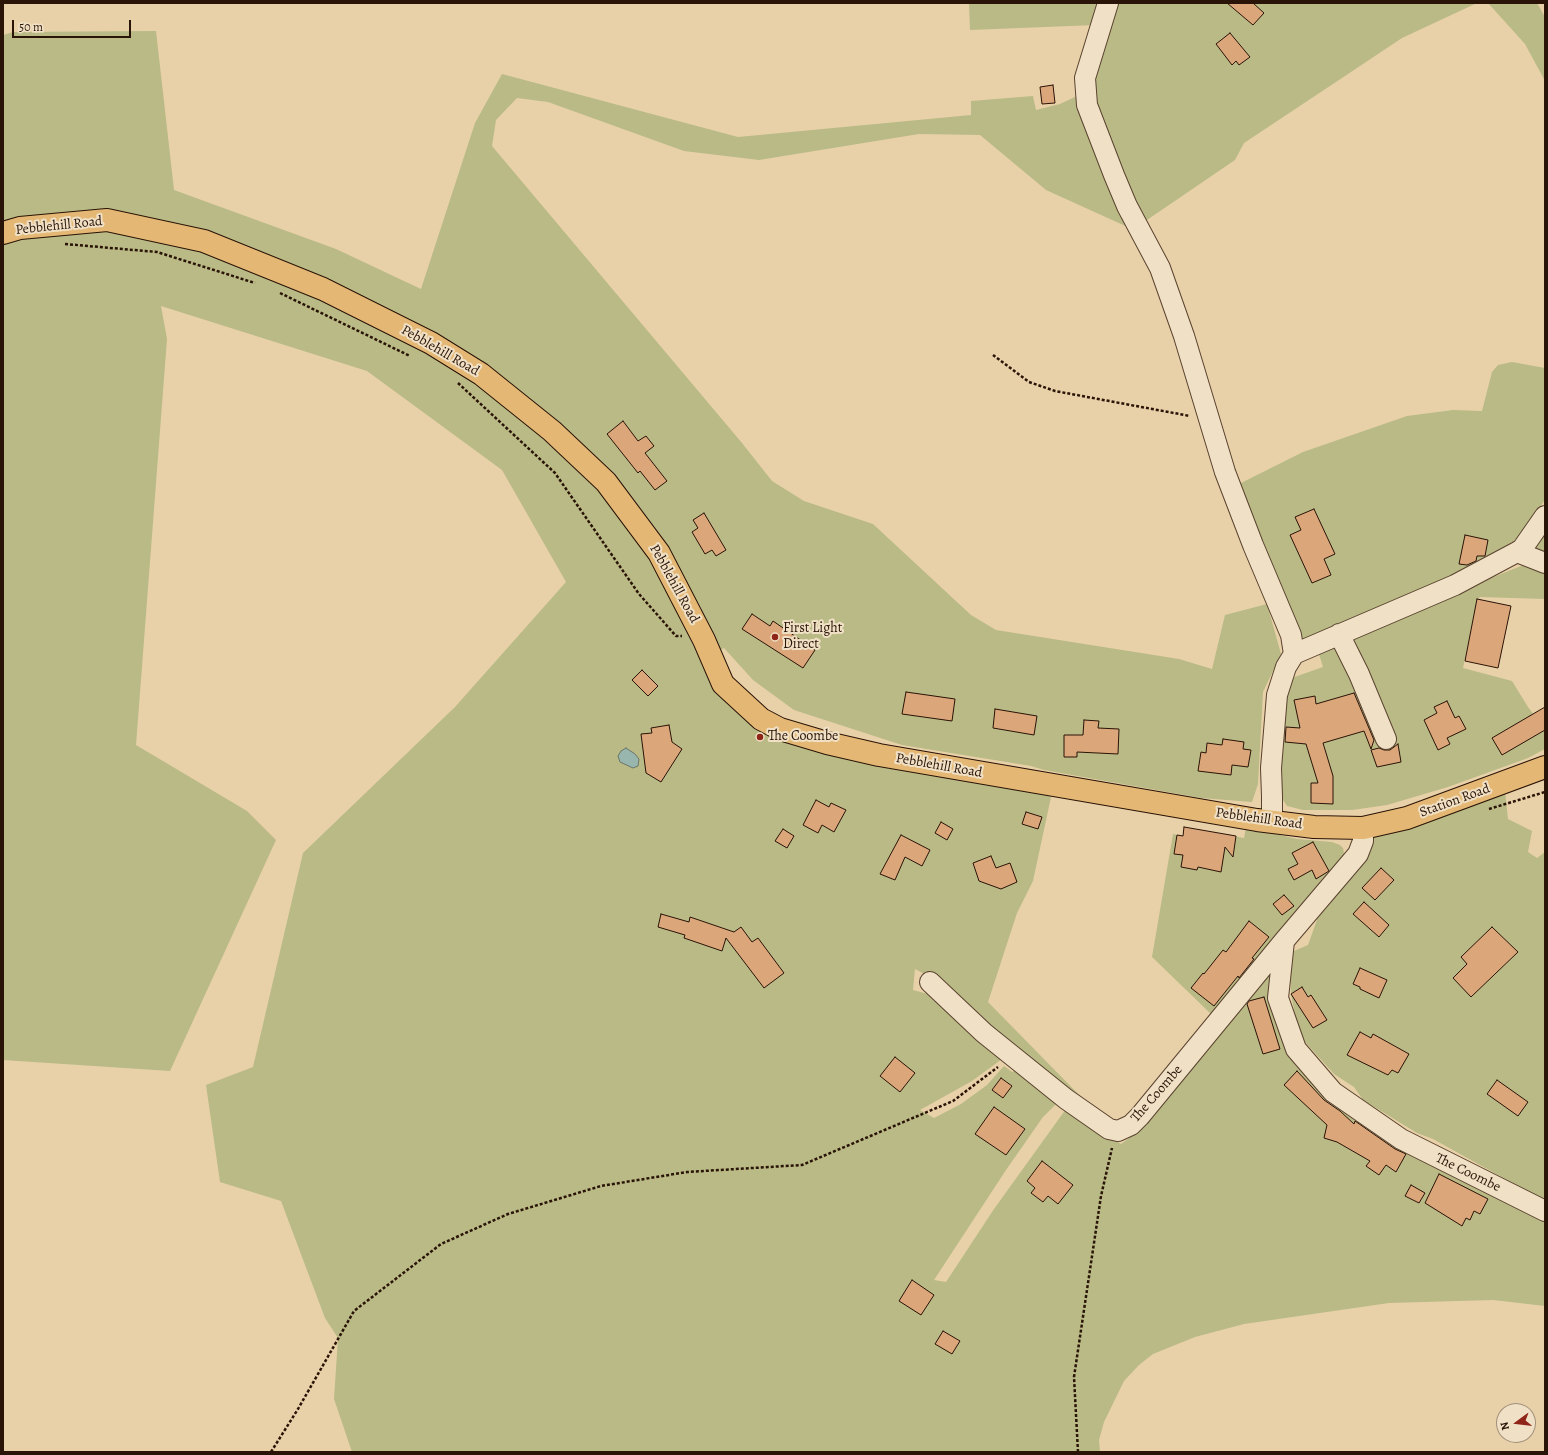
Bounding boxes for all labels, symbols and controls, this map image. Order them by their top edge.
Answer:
scale bar [14,12,133,38]
text: 50 m [19,19,43,35]
street label: Pebblehill Road [15,213,103,239]
street label: Pebblehill Road [398,322,482,380]
street label: Pebblehill Road [645,542,703,626]
place label: First Light Direct [783,621,842,654]
marker: First Light Direct [770,632,780,642]
place label: The Coombe [768,729,838,745]
marker: The Coombe [755,732,765,742]
street label: Pebblehill Road [894,750,984,782]
street label: Station Road [1418,781,1492,821]
street label: Pebblehill Road [1215,805,1303,833]
street label: The Coombe [1128,1062,1186,1126]
street label: The Coombe [1433,1150,1503,1196]
north arrow [1496,1403,1536,1443]
text: N [1497,1420,1513,1432]

